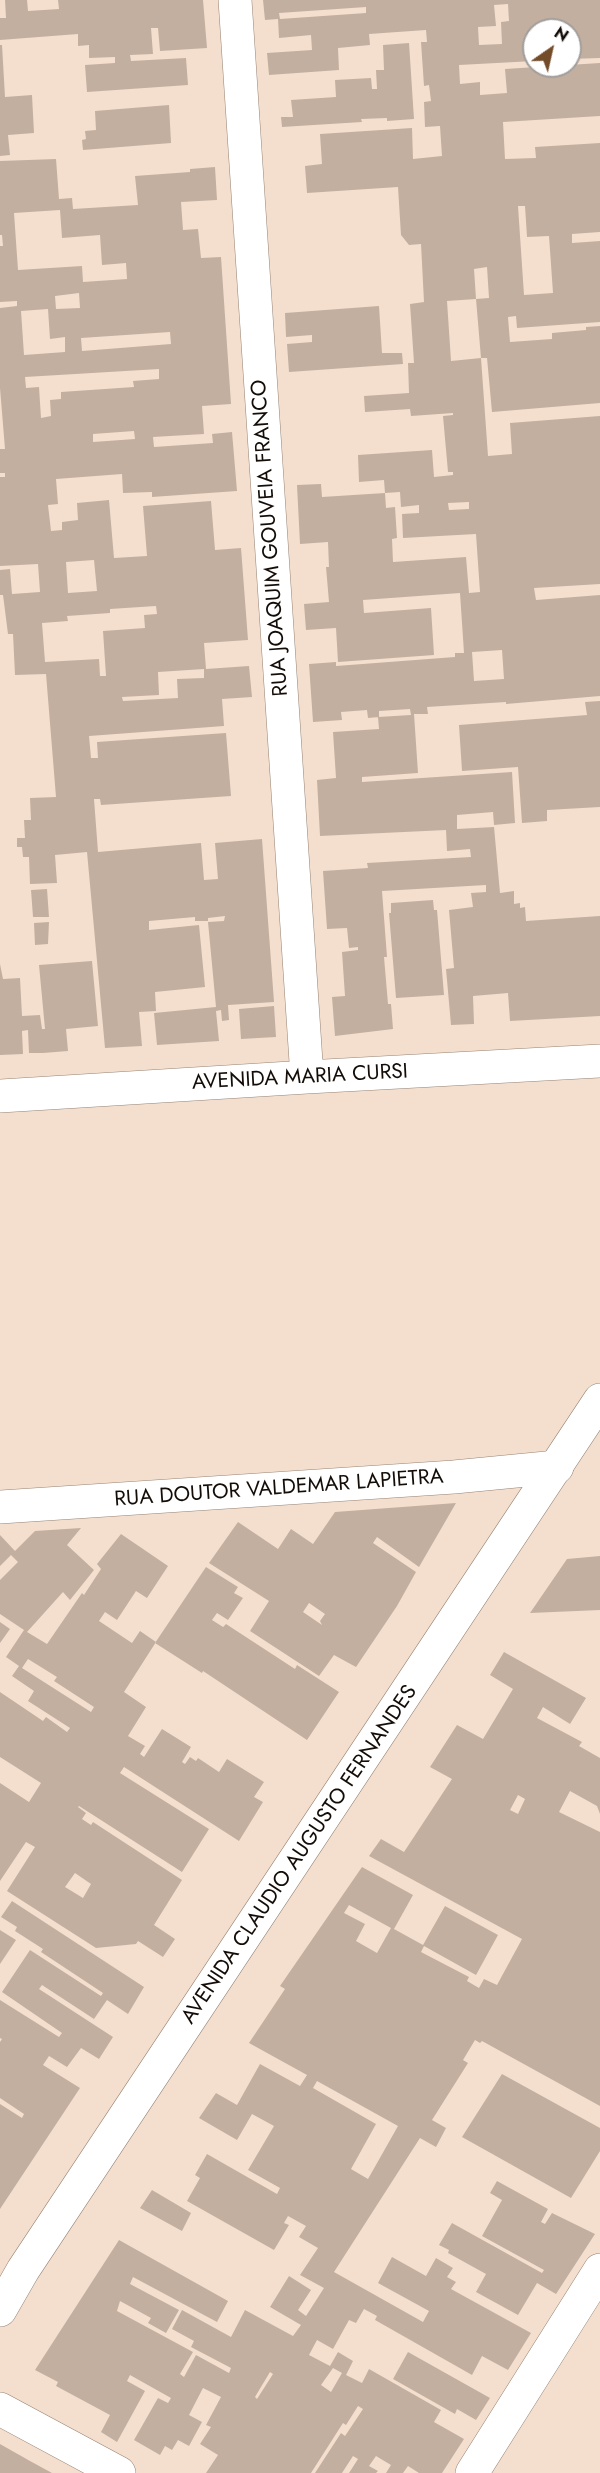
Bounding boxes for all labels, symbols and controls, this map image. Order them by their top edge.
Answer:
north arrow [522,18,582,78]
text: N [550,21,573,47]
street label: RUA JOAQUIM GOUVEIA FRANCO [247,379,295,697]
street label: AVENIDA MARIA CURSI [191,1060,409,1096]
street label: RUA DOUTOR VALDEMAR LAPIETRA [114,1465,444,1513]
street label: AVENIDA CLAUDIO AUGUSTO FERNANDES [177,1681,423,2029]

